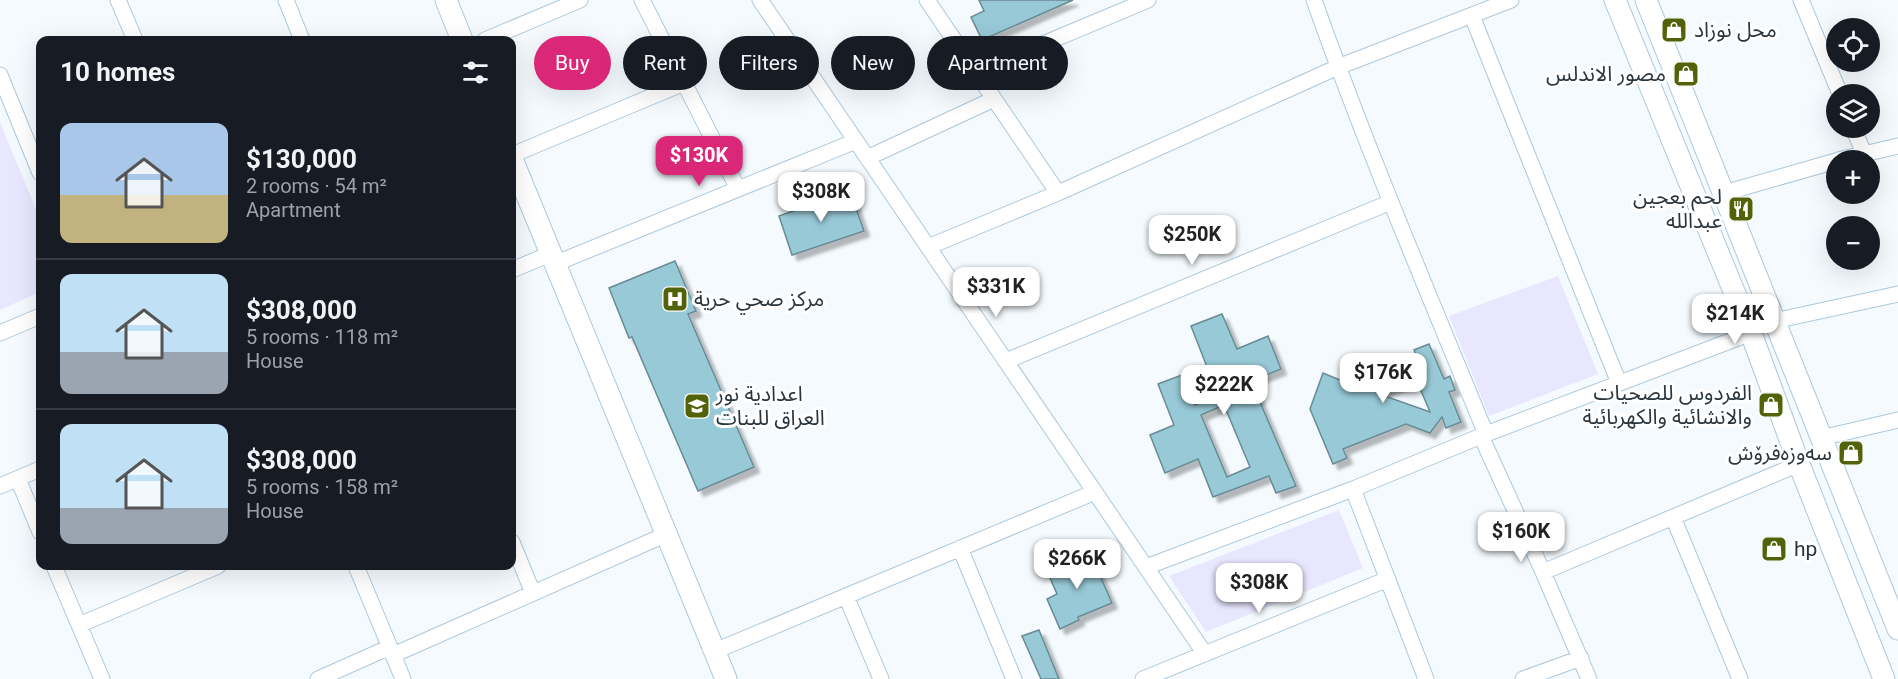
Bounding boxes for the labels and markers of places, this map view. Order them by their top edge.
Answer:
shop icon: محل نوزاد [1659,15,1689,45]
place label: محل نوزاد [1694,18,1777,42]
shop icon: مصور الاندلس [1671,59,1701,89]
place label: مصور الاندلس [1546,62,1666,86]
pin: $130K [657,136,741,187]
pin: $308K [779,172,863,223]
place label: لحم بعجين عبدالله [1633,185,1722,233]
restaurant icon: لحم بعجين عبدالله [1726,194,1756,224]
pin: $250K [1150,215,1234,266]
pin: $331K [954,267,1038,318]
hospital icon: مركز صحي حرية [660,284,690,314]
place label: مركز صحي حرية [694,287,824,315]
pin: $214K [1693,294,1777,345]
pin: $176K [1341,353,1425,404]
pin: $222K [1182,365,1266,416]
place label: الفردوس للصحيات والانشائية والكهربائية [1583,381,1752,429]
place label: اعدادية نور العراق للبنات [715,382,825,430]
shop icon: الفردوس للصحيات والانشائية والكهربائية [1756,390,1786,420]
school or university icon: اعدادية نور العراق للبنات [682,391,712,421]
shop icon: سەوزەفرۆش [1836,438,1866,468]
place label: سەوزەفرۆش [1728,441,1832,465]
pin: $160K [1479,512,1563,563]
shop icon: hp [1759,534,1789,564]
place label: hp [1794,537,1817,561]
pin: $266K [1035,539,1119,590]
pin: $308K [1217,563,1301,614]

